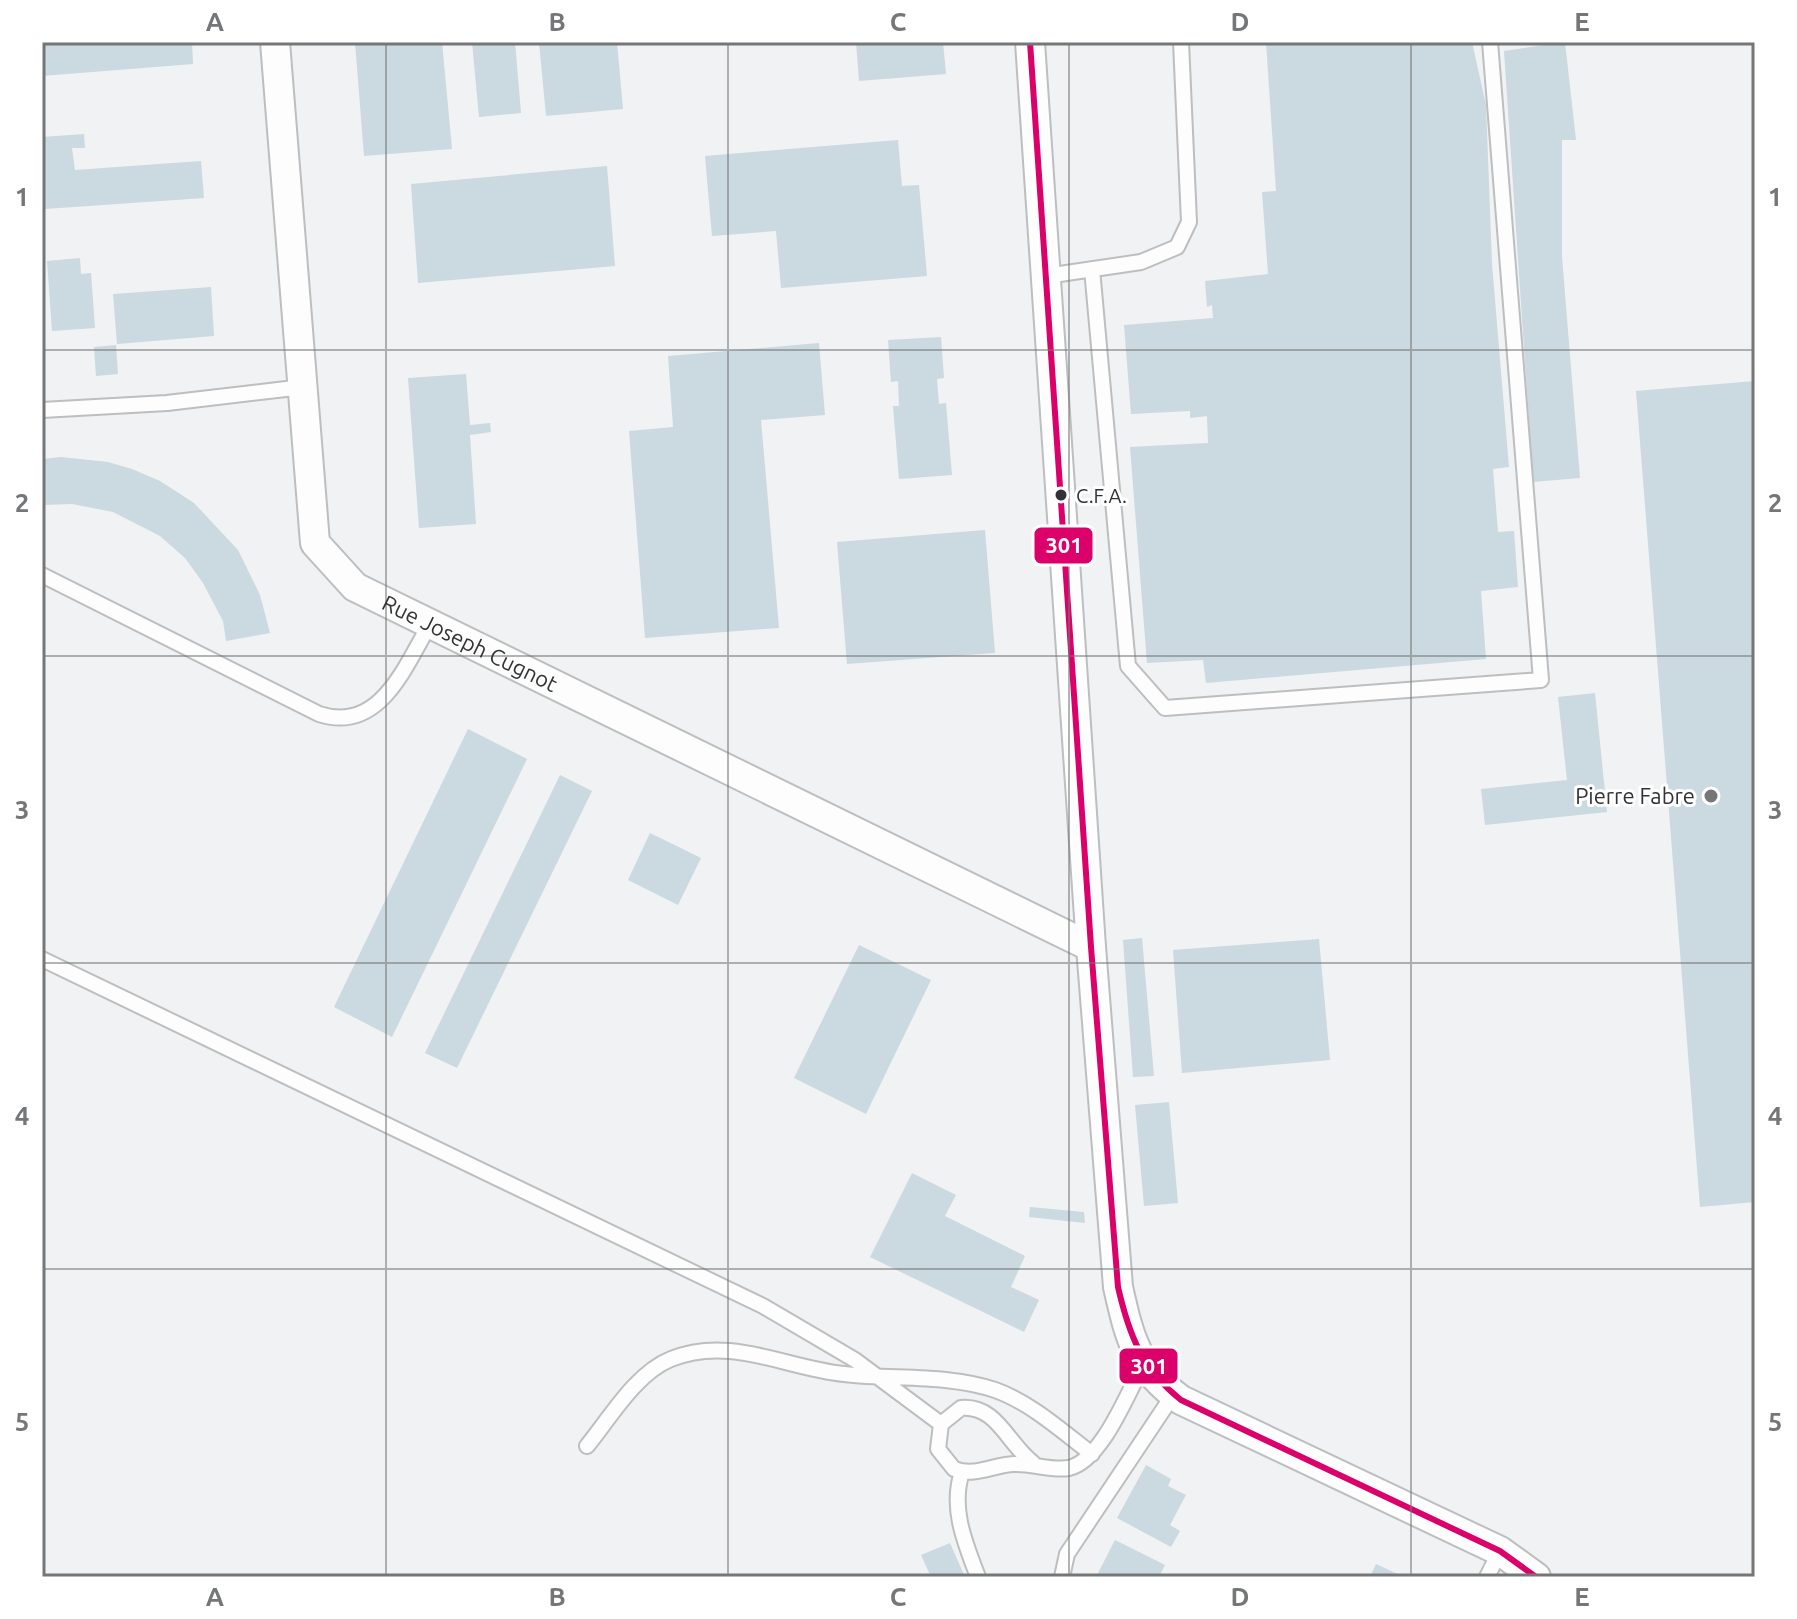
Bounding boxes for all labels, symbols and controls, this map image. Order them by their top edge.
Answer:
text: A [206,7,225,36]
text: B [548,7,566,36]
text: C [890,7,907,36]
text: D [1231,7,1249,36]
text: E [1574,7,1590,36]
text: 1 [15,182,29,211]
text: 1 [1768,182,1782,211]
place label: C.F.A. [1076,484,1127,507]
marker: C.F.A. [1053,487,1069,503]
text: 2 [15,488,29,517]
text: 2 [1768,488,1782,517]
line badge: 301 [1033,526,1094,565]
text: 301 [1045,532,1083,557]
street label: Rue Joseph Cugnot [378,589,562,696]
place label: Pierre Fabre [1575,783,1695,808]
marker: Pierre Fabre [1702,787,1720,805]
text: 3 [15,795,29,824]
text: 3 [1768,795,1782,824]
text: 4 [15,1101,29,1130]
text: 4 [1768,1101,1782,1130]
line badge: 301 [1118,1347,1179,1385]
text: 301 [1130,1353,1168,1378]
text: 5 [15,1407,29,1436]
text: 5 [1768,1407,1782,1436]
text: A [206,1582,225,1611]
text: B [548,1582,566,1611]
text: C [890,1582,907,1611]
text: D [1231,1582,1249,1611]
text: E [1574,1582,1590,1611]

